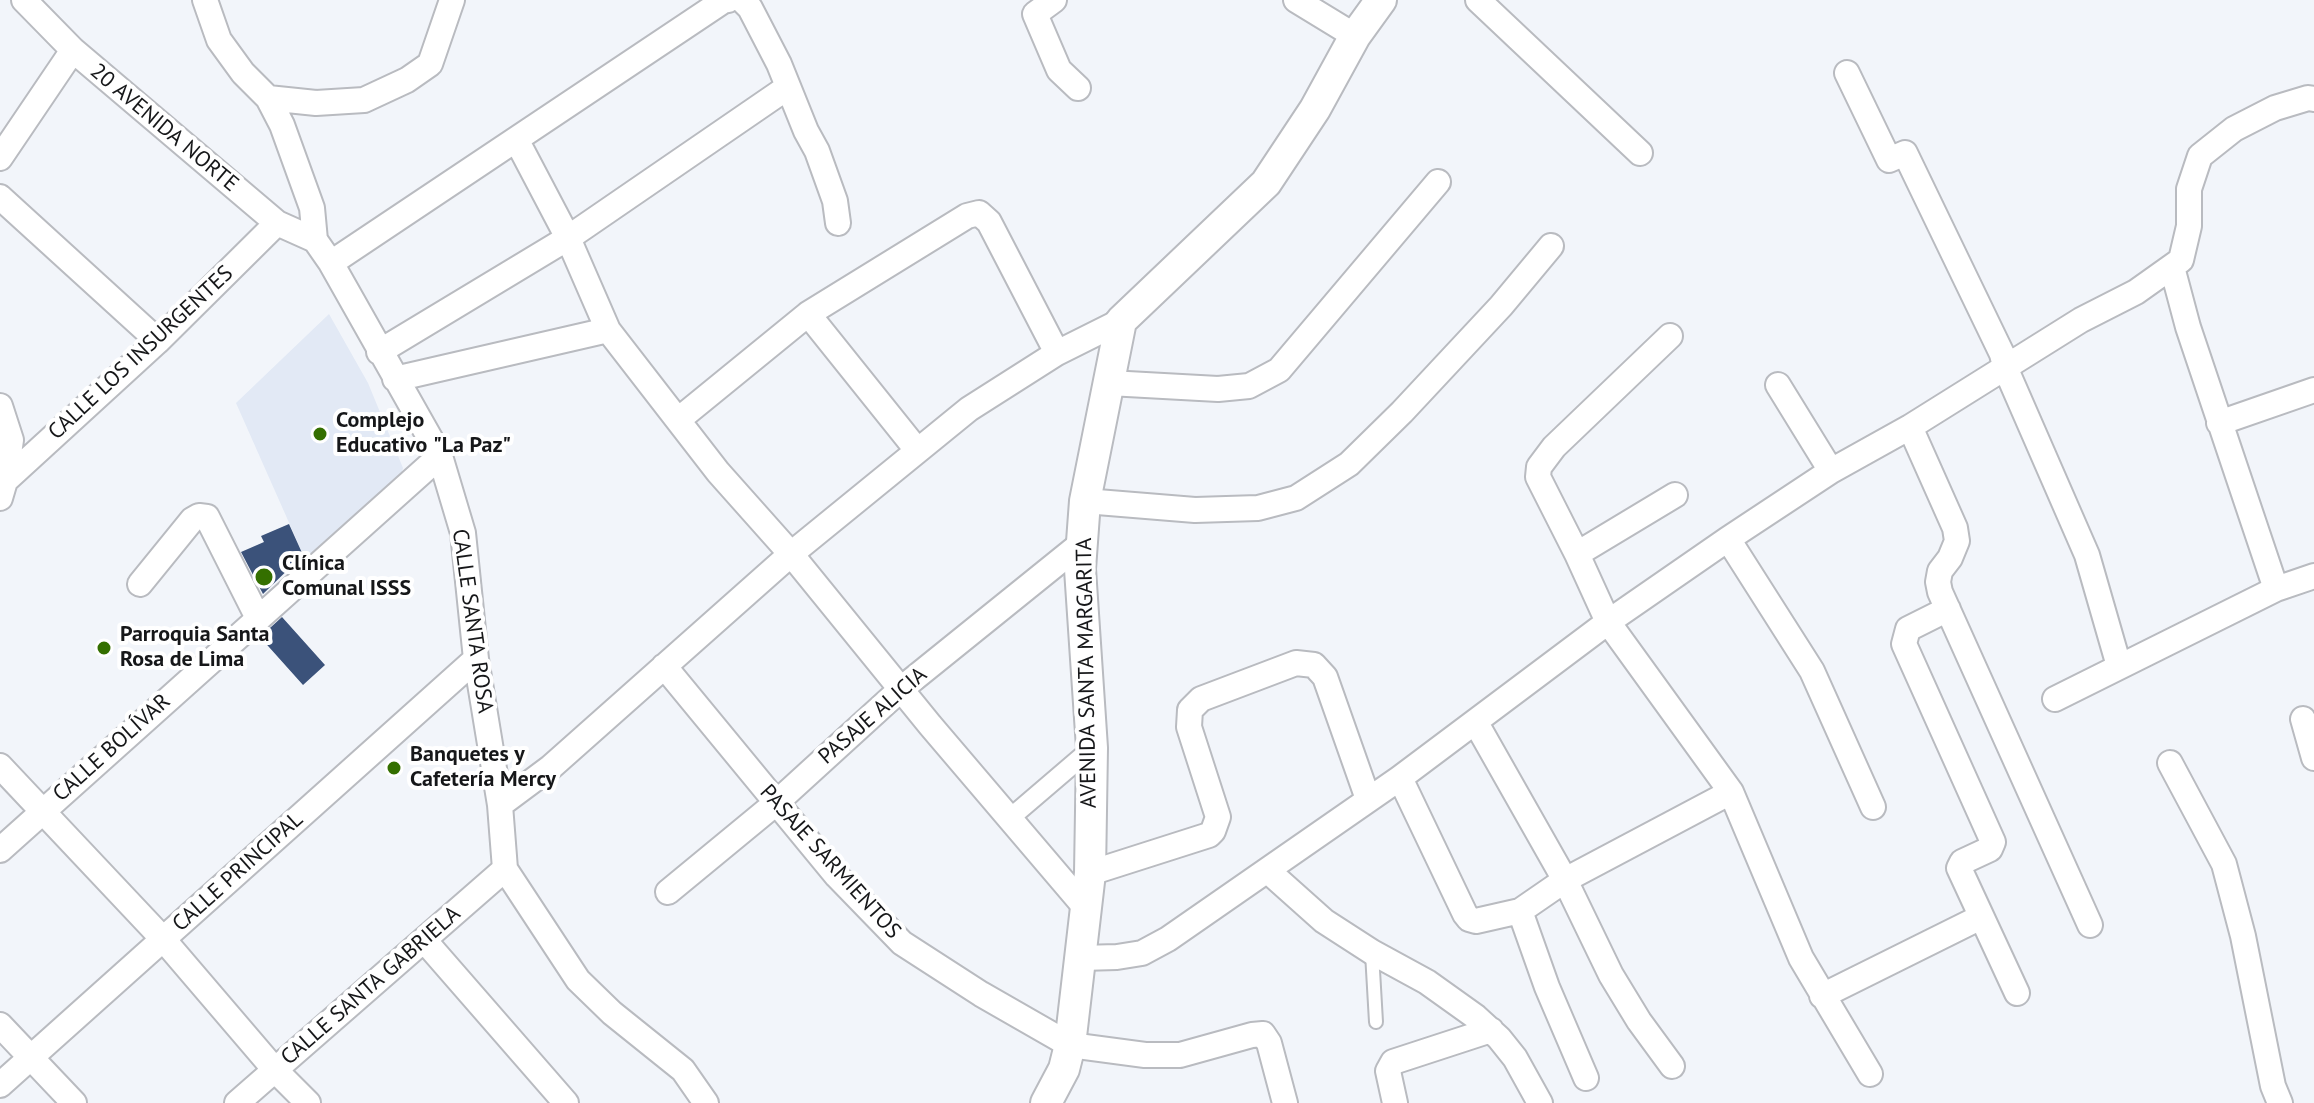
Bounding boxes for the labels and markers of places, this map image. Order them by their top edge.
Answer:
place label: Complejo Educativo "La Paz" [336,408,511,460]
marker: Complejo Educativo "La Paz" [311,425,329,443]
place label: Clínica Comunal ISSS [282,551,411,602]
marker: Clínica Comunal ISSS [253,566,275,588]
place label: Parroquia Santa Rosa de Lima [120,622,269,674]
marker: Parroquia Santa Rosa de Lima [95,639,113,657]
place label: Banquetes y Cafetería Mercy [410,742,556,794]
marker: Banquetes y Cafetería Mercy [385,759,403,777]

